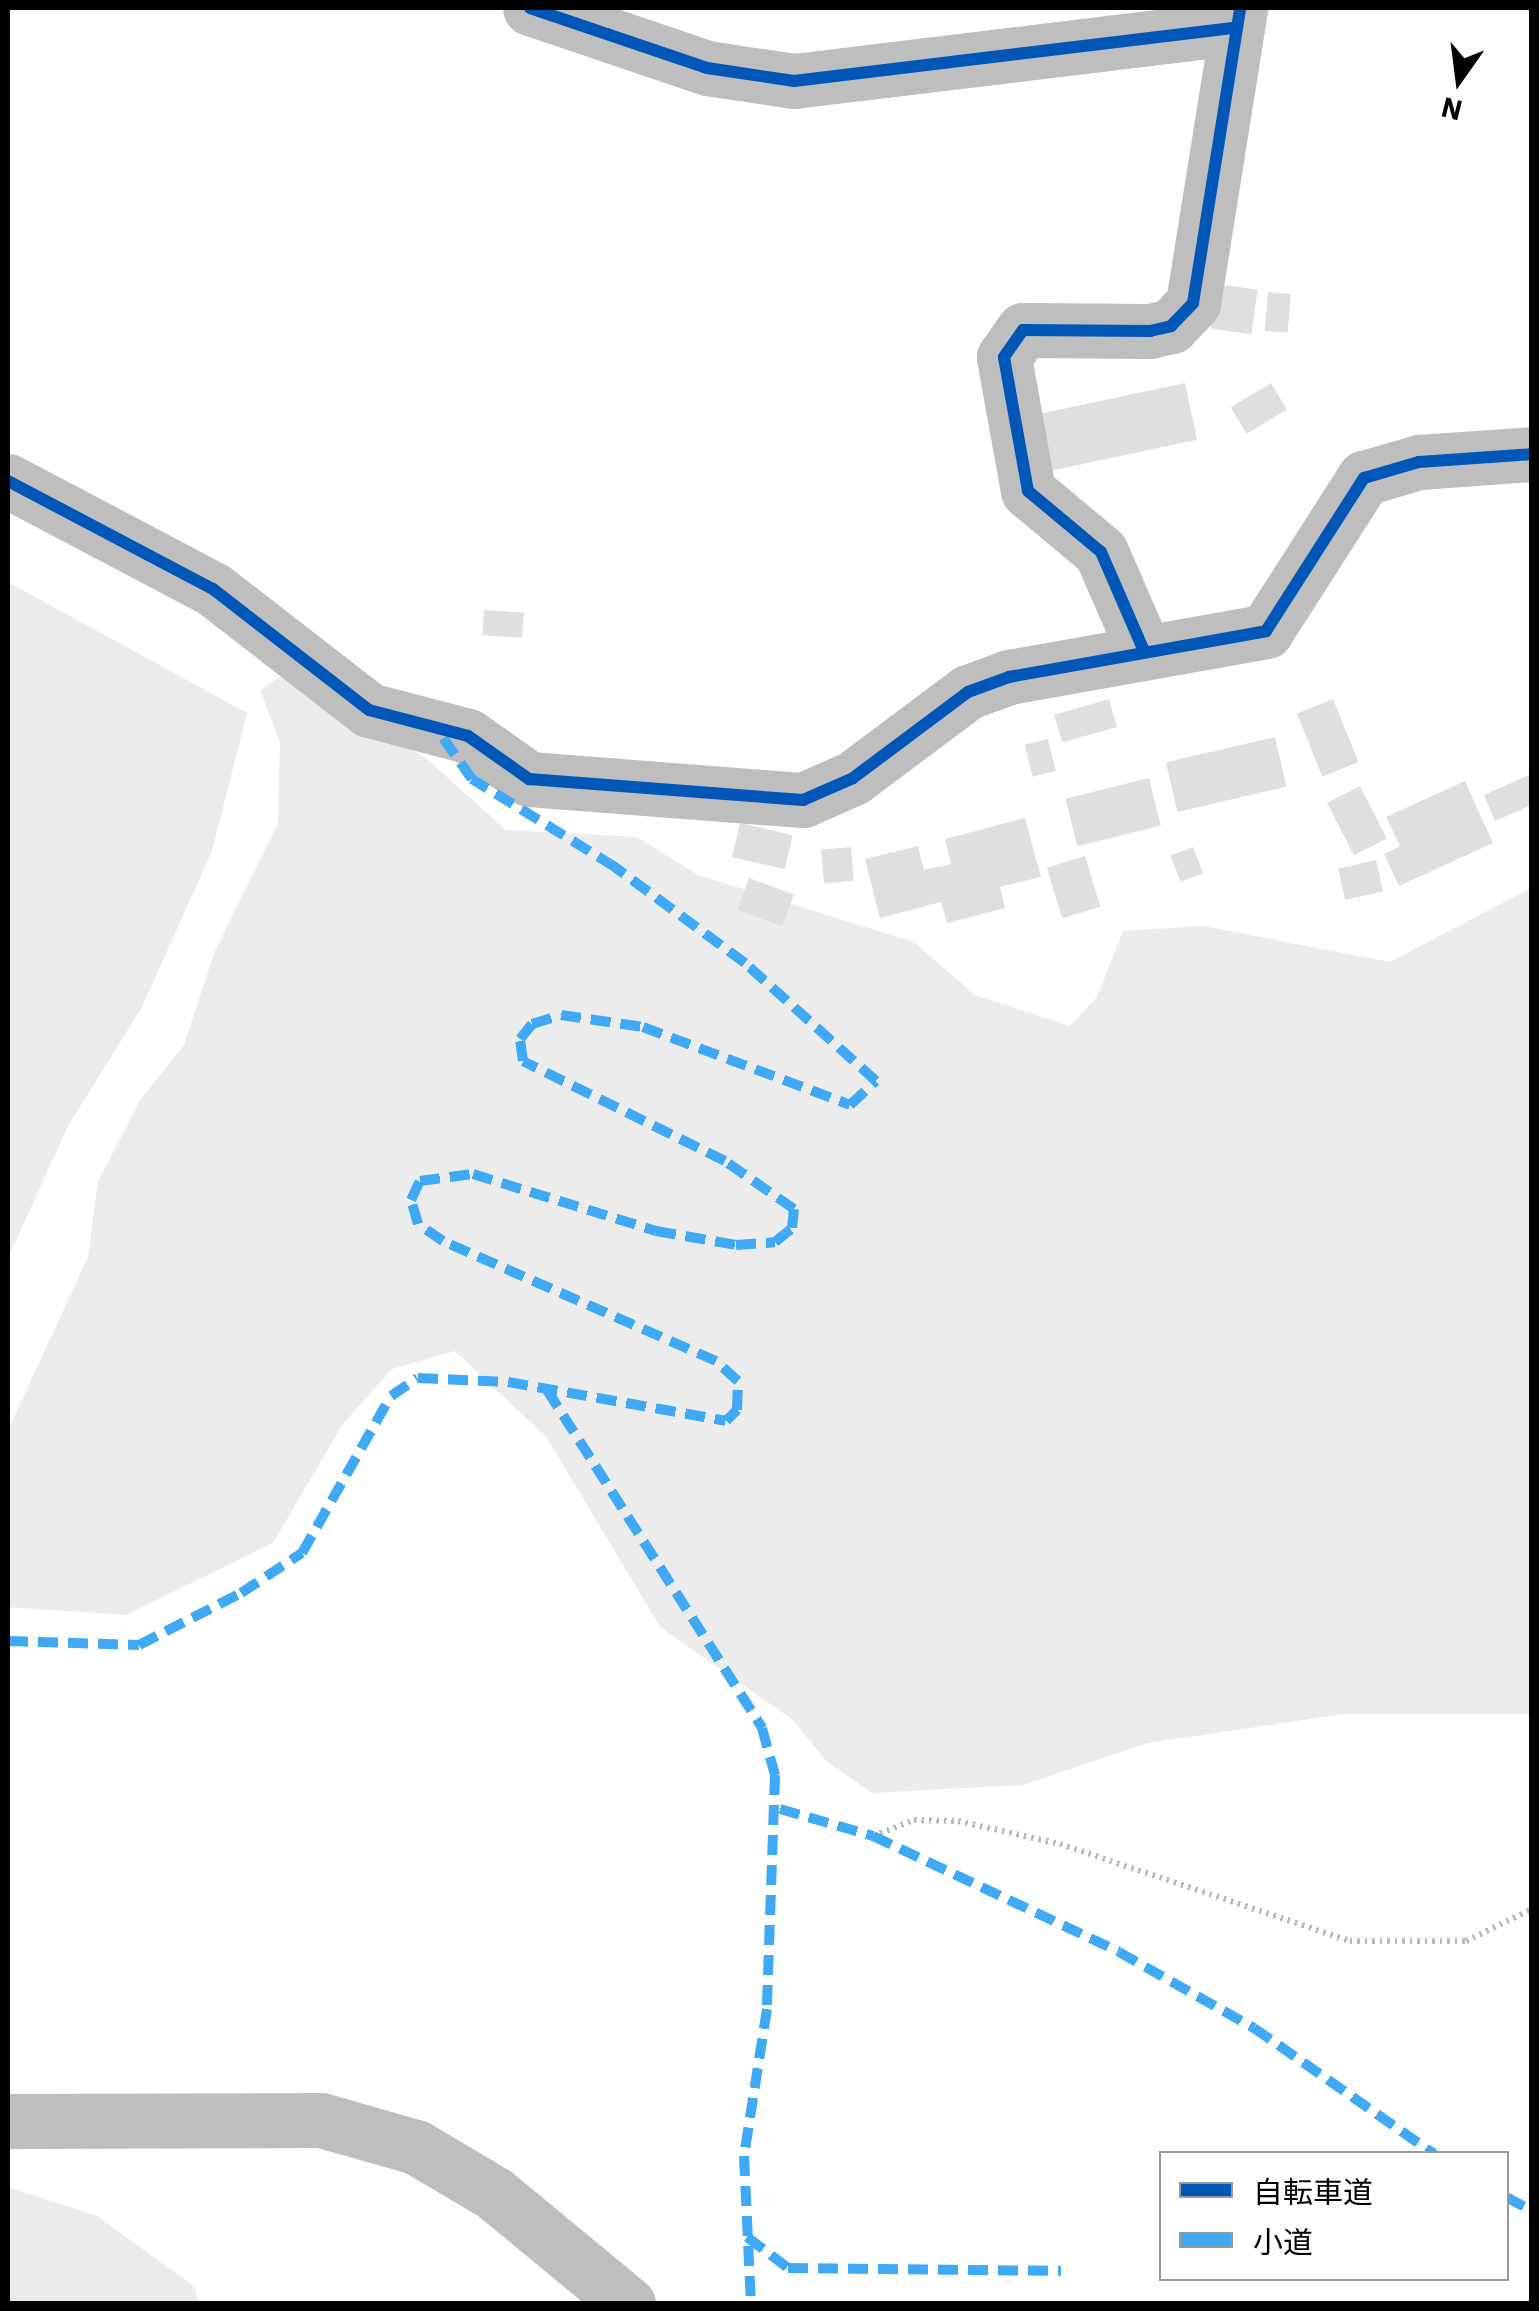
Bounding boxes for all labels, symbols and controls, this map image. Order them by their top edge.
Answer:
north arrow [1409,30,1509,130]
text: N [1437,89,1466,130]
legend [1159,2151,1509,2281]
text: 自転車道 [1253,2172,1373,2211]
text: 小道 [1253,2222,1313,2261]

